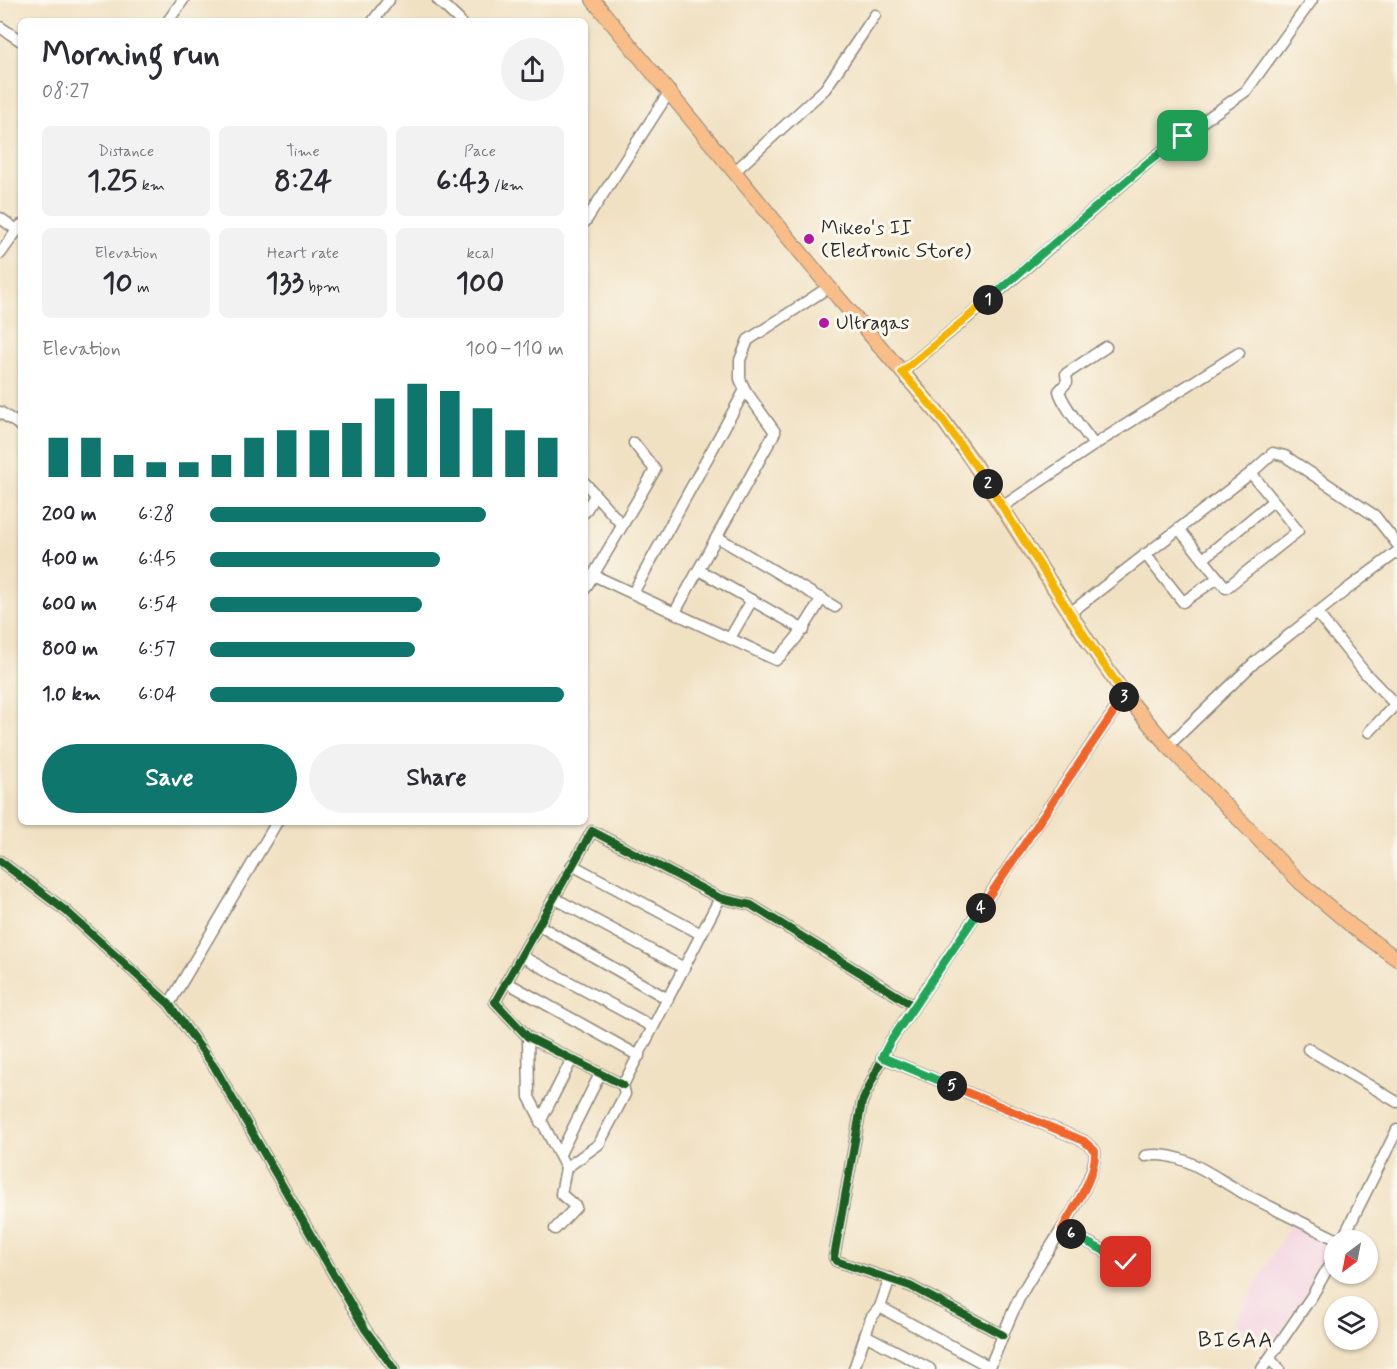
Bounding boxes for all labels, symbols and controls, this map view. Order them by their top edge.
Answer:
text: Morning run [42,33,220,77]
button: share [501,38,564,101]
text: 08:27 [42,78,89,105]
pin [1157,110,1208,161]
icon: arrive [1166,119,1199,152]
text: Distance [98,141,154,162]
text: Time [286,141,320,162]
text: Pace [464,141,496,162]
text: 1.25 [87,162,137,201]
text: 8:24 [274,162,332,201]
text: 6:43 [436,162,489,201]
text: km [137,175,165,196]
text: /km [489,175,524,196]
place label: Mikeo's II (Electronic Store) [821,215,971,265]
marker: Mikeo's II (Electronic Store) [802,232,816,246]
text: Elevation [95,243,158,264]
text: Heart rate [267,243,339,264]
text: kcal [467,243,493,264]
text: 10 [102,264,133,303]
text: 133 [266,264,304,303]
text: 100 [456,264,504,303]
text: m [133,277,150,298]
text: bpm [304,277,340,298]
pin: 1 [973,285,1003,315]
text: 1 [984,289,992,310]
place label: Ultragas [836,310,910,337]
marker: Ultragas [817,316,831,330]
text: Elevation [42,336,121,363]
text: 100–110 m [465,336,564,363]
pin: 2 [973,469,1003,499]
text: 2 [984,473,992,494]
text: 200 m [42,501,97,528]
text: 6:28 [138,501,174,528]
text: 400 m [42,546,98,573]
text: 6:45 [138,546,176,573]
text: 600 m [42,591,97,618]
text: 6:54 [138,591,178,618]
text: 800 m [42,636,98,663]
text: 6:57 [138,636,176,663]
text: 1.0 km [42,681,101,708]
text: 6:04 [138,681,177,708]
pin: 3 [1109,682,1139,712]
text: 3 [1120,686,1128,707]
button: Save [42,744,297,813]
button: Share [309,744,564,813]
pin: 4 [966,893,996,923]
text: 4 [976,897,986,918]
pin: 5 [937,1071,967,1101]
text: 5 [947,1075,957,1096]
pin: 6 [1056,1219,1086,1249]
text: 6 [1067,1223,1075,1244]
north arrow [1324,1230,1378,1284]
map controls [1324,1230,1378,1350]
pin [1100,1236,1151,1287]
icon: check [1109,1245,1142,1278]
button: layers [1324,1296,1378,1350]
district label: BIGAA [1198,1327,1274,1355]

